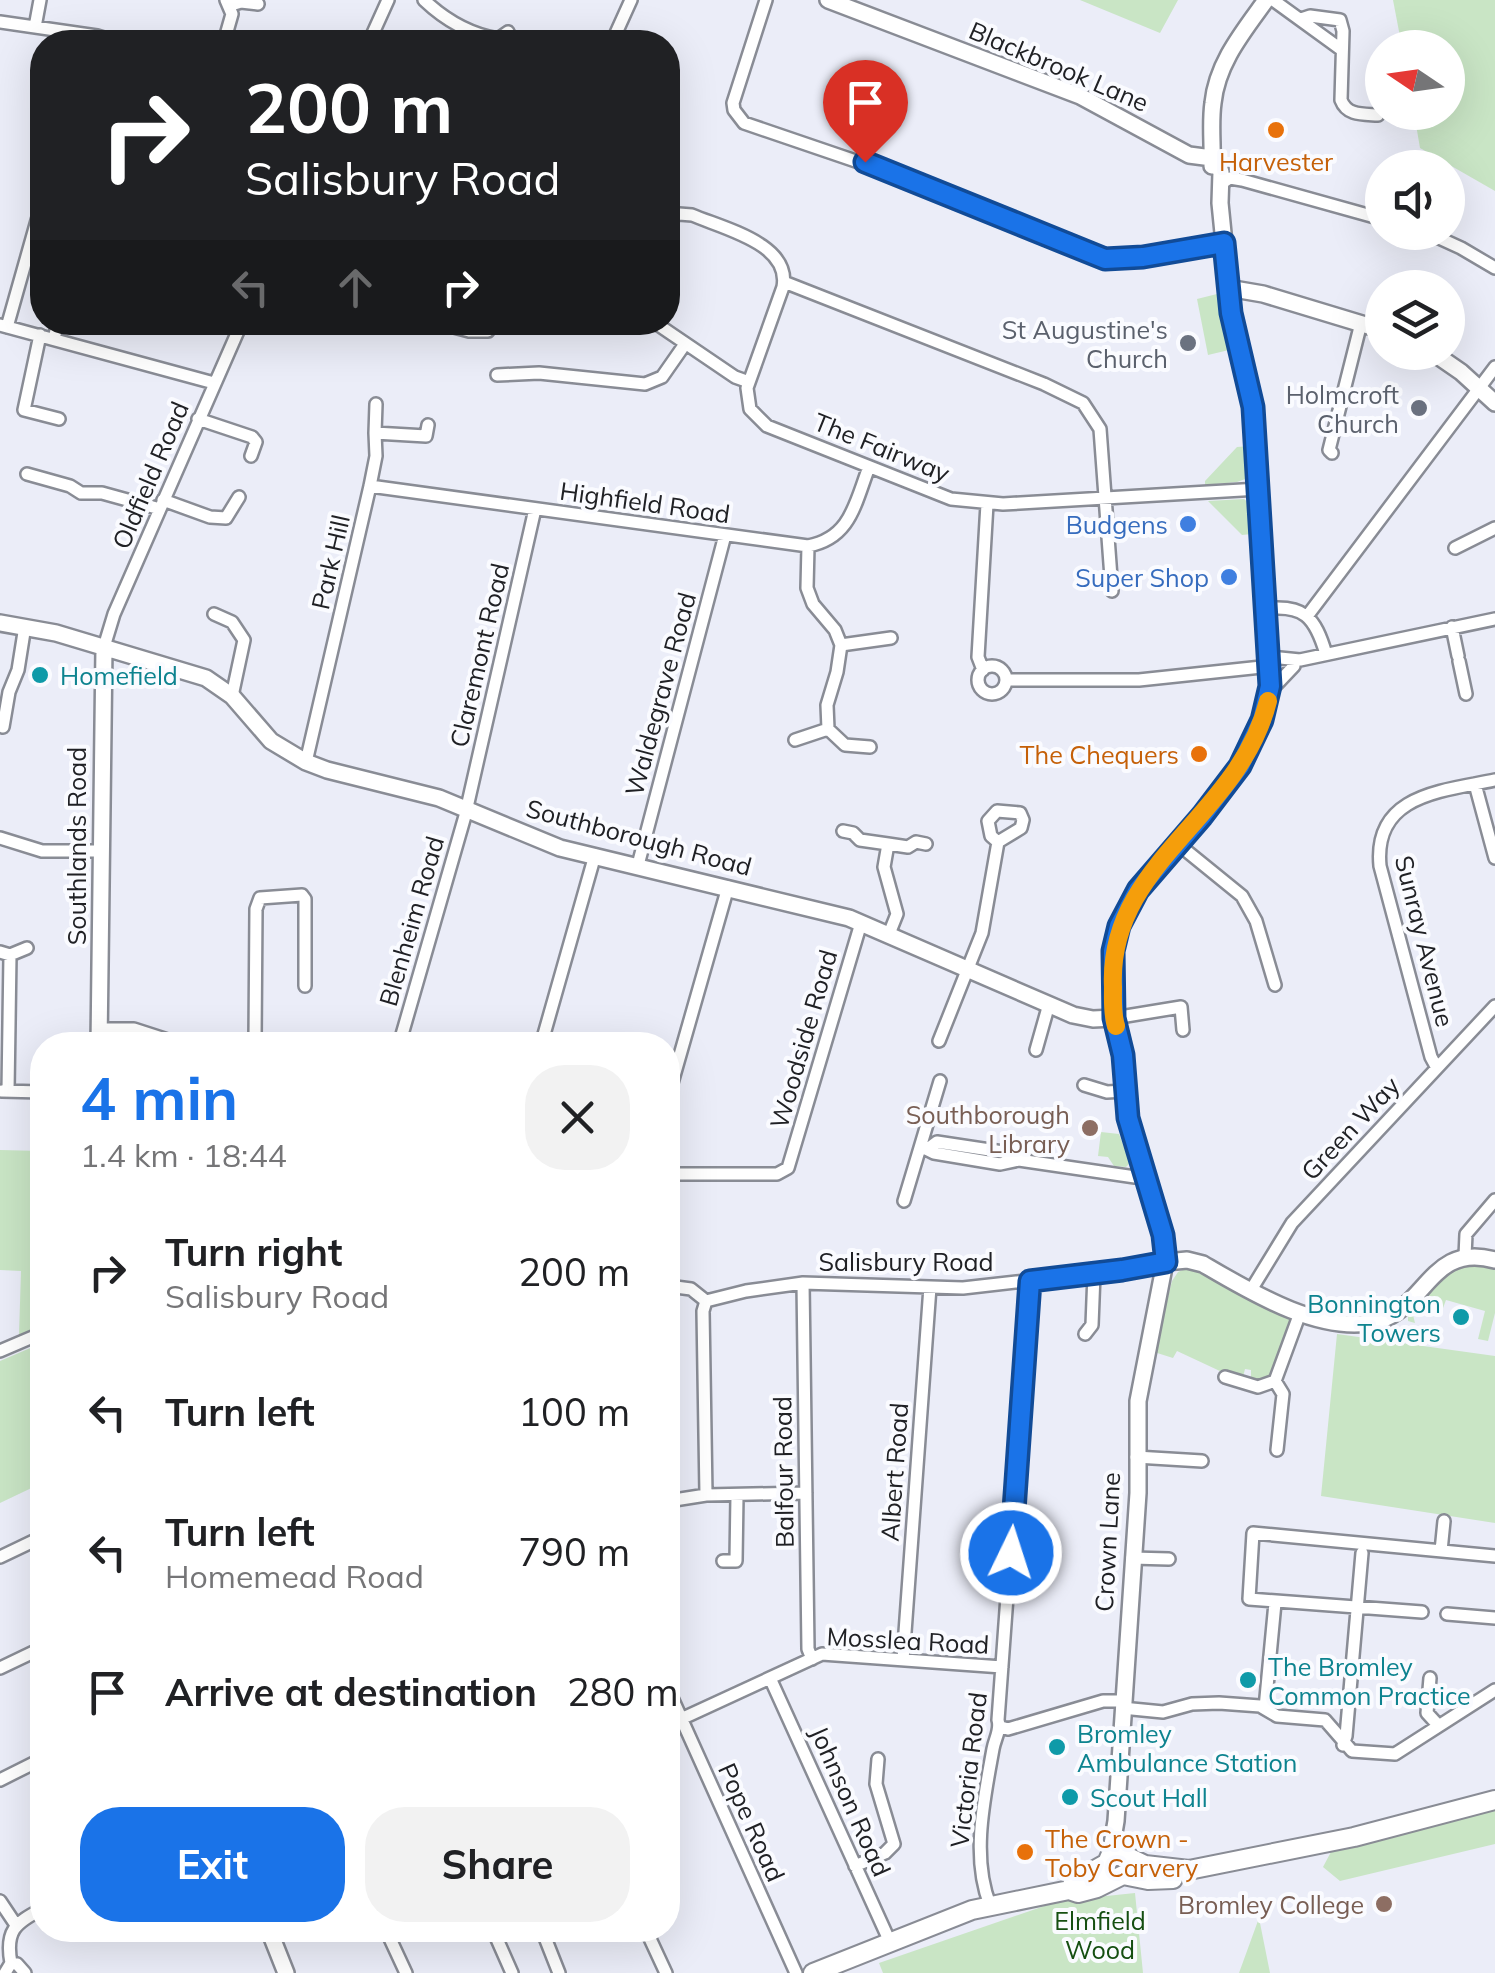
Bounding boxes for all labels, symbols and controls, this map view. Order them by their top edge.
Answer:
street label: Blackbrook Lane [965,14,1153,118]
north arrow [1365,30,1465,130]
map controls [1365,30,1465,370]
pin [823,60,908,163]
text: 200 m [245,63,453,151]
icon: right [80,70,210,200]
icon: arrive [838,75,893,130]
marker: Harvester [1265,119,1287,141]
place label: Harvester [1219,146,1333,177]
text: Salisbury Road [245,150,560,206]
button: sound [1365,150,1465,250]
icon: left [223,260,278,315]
icon: ahead [328,260,383,315]
icon: right [433,260,488,315]
button: layers [1365,270,1465,370]
place label: St Augustine's Church [1002,314,1168,374]
marker: St Augustine's Church [1177,332,1199,354]
place label: Holmcroft Church [1286,379,1399,439]
street label: Oldfield Road [105,397,195,553]
marker: Holmcroft Church [1408,397,1430,419]
street label: The Fairway [810,406,954,488]
street label: Highfield Road [558,475,732,529]
place label: Budgens [1066,509,1168,540]
street label: Park Hill [304,512,356,612]
marker: Budgens [1177,513,1199,535]
street label: Claremont Road [443,560,515,750]
place label: Super Shop [1075,562,1209,593]
marker: Super Shop [1218,566,1240,588]
street label: Waldegrave Road [618,589,702,799]
place label: Homefield [60,660,178,691]
marker: Homefield [29,664,51,686]
place label: The Chequers [1019,739,1179,770]
marker: The Chequers [1188,743,1210,765]
street label: Southlands Road [61,747,92,945]
street label: Southborough Road [523,792,755,882]
street label: Blenheim Road [372,833,450,1009]
street label: Sunray Avenue [1389,852,1461,1030]
street label: Woodside Road [763,946,843,1132]
text: 4 min [80,1060,238,1135]
button: close [525,1065,630,1170]
street label: Green Way [1294,1070,1406,1186]
place label: Southborough Library [906,1099,1070,1159]
marker: Southborough Library [1079,1117,1101,1139]
text: 1.4 km · 18:44 [80,1135,287,1175]
text: Turn right [165,1228,342,1276]
icon: right [80,1245,135,1300]
street label: Salisbury Road [818,1246,994,1277]
text: 200 m [518,1248,630,1296]
text: Salisbury Road [165,1276,389,1316]
place label: Bonnington Towers [1307,1288,1441,1348]
marker: Bonnington Towers [1450,1306,1472,1328]
icon: left [80,1385,135,1440]
text: Turn left [165,1388,315,1436]
text: 100 m [518,1388,630,1436]
street label: Balfour Road [766,1396,800,1548]
street label: Albert Road [874,1401,914,1543]
street label: Crown Lane [1088,1471,1126,1613]
position arrow [959,1501,1063,1605]
text: Turn left [165,1508,315,1556]
icon: left [80,1525,135,1580]
text: 790 m [518,1528,630,1576]
text: Homemead Road [165,1556,424,1596]
street label: Mosslea Road [826,1620,990,1660]
place label: The Bromley Common Practice [1268,1651,1471,1711]
icon: arrive [80,1665,135,1720]
text: Arrive at destination [165,1668,537,1716]
text: 280 m [567,1668,679,1716]
marker: The Bromley Common Practice [1237,1669,1259,1691]
street label: Victoria Road [943,1690,993,1850]
place label: Bromley Ambulance Station [1077,1718,1298,1778]
street label: Johnson Road [804,1721,898,1881]
marker: Bromley Ambulance Station [1046,1736,1068,1758]
street label: Pope Road [712,1758,792,1886]
place label: Scout Hall [1090,1782,1208,1813]
marker: Scout Hall [1059,1786,1081,1808]
button: Exit [80,1807,345,1922]
button: Share [365,1807,630,1922]
place label: The Crown - Toby Carvery [1045,1823,1198,1883]
marker: The Crown - Toby Carvery [1014,1841,1036,1863]
place label: Bromley College [1178,1889,1364,1920]
marker: Bromley College [1373,1893,1395,1915]
park label: Elmfield Wood [1054,1905,1146,1965]

